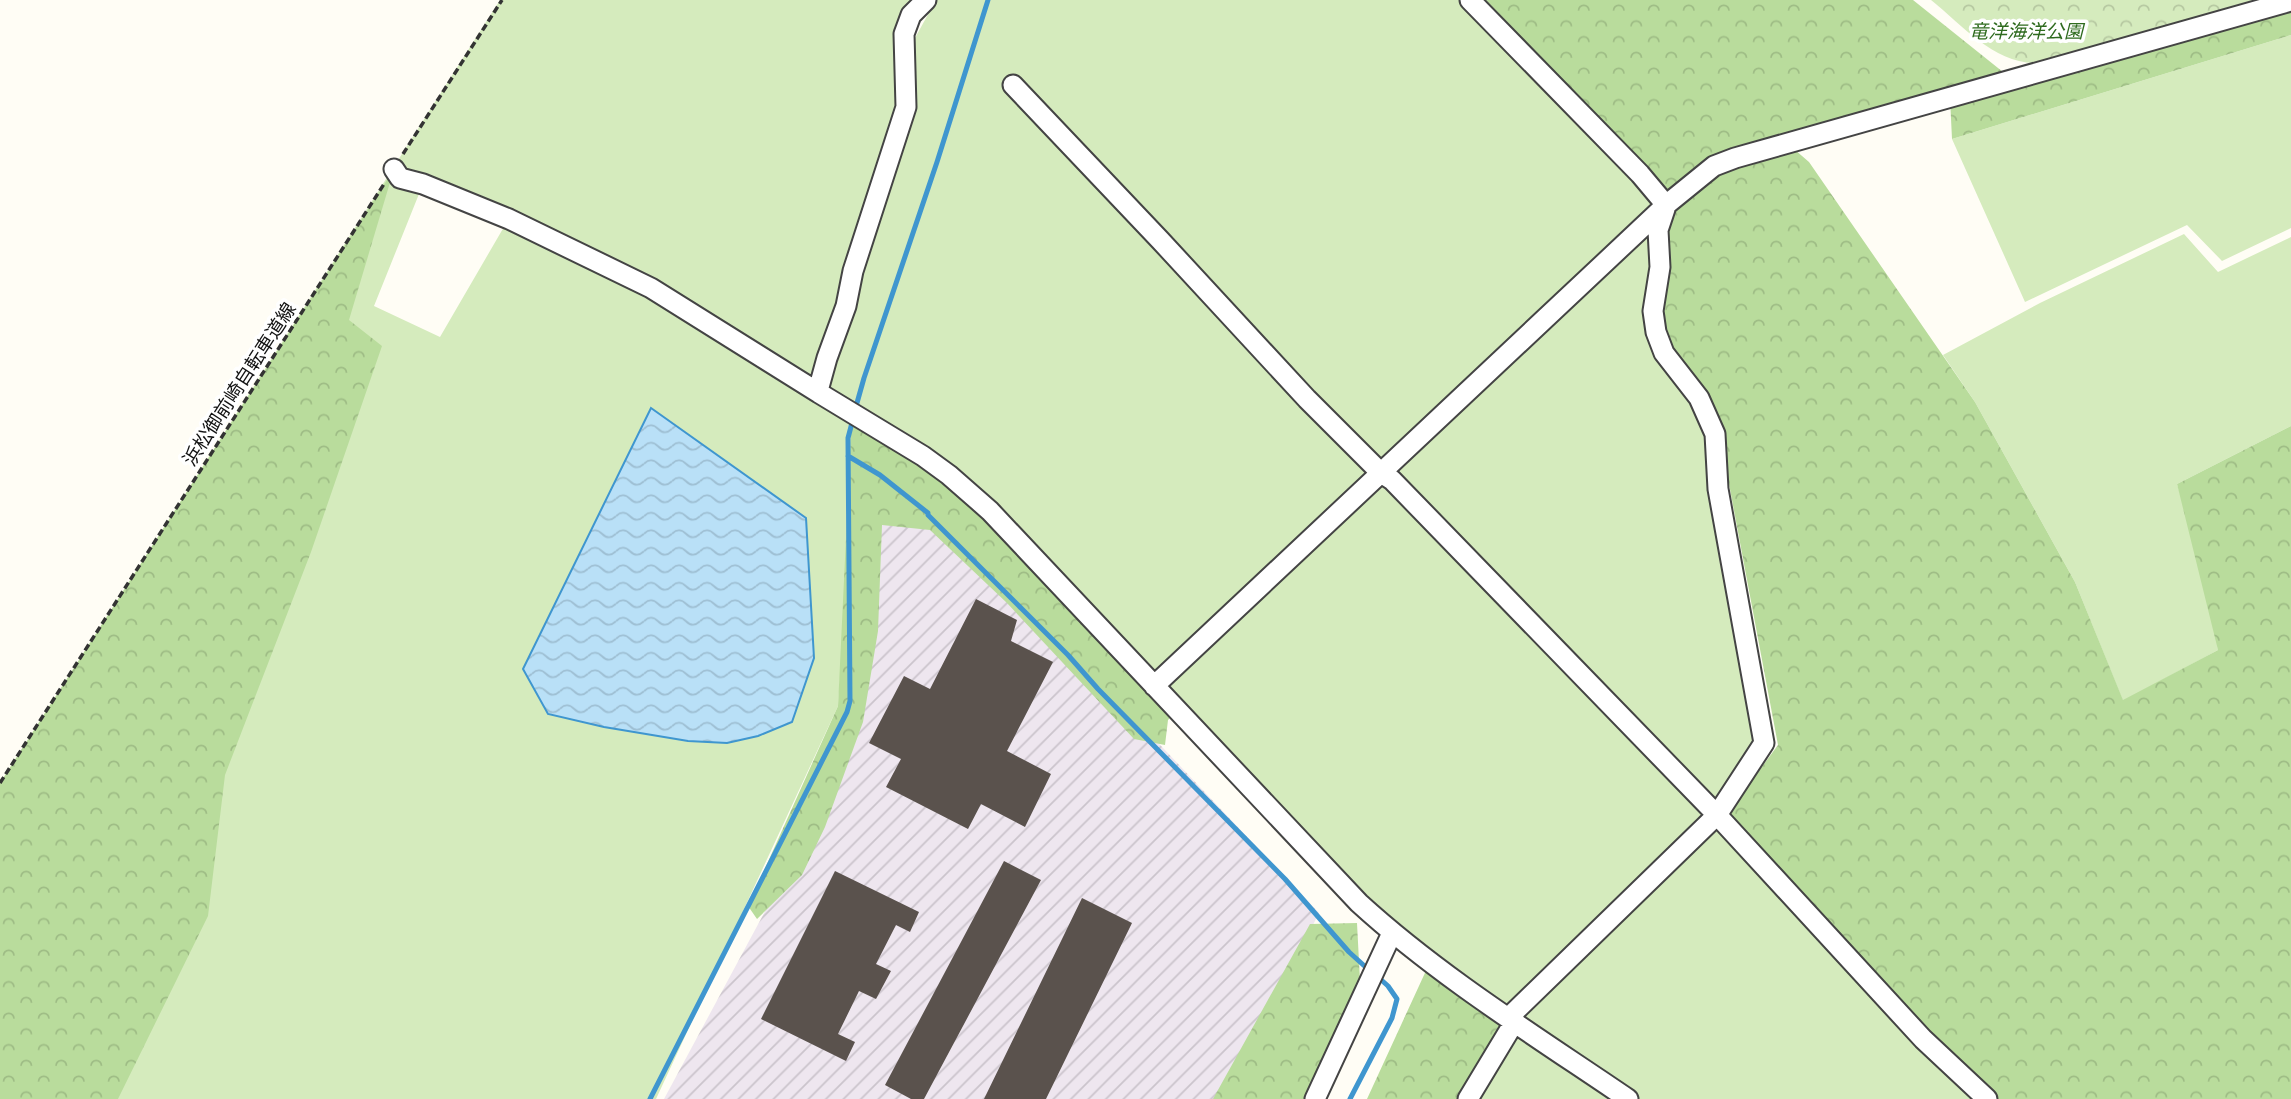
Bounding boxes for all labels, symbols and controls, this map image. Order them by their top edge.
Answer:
park label: 竜洋海洋公園 [1969,19,2086,43]
street label: 浜松御前崎自転車道線 [177,298,301,470]

